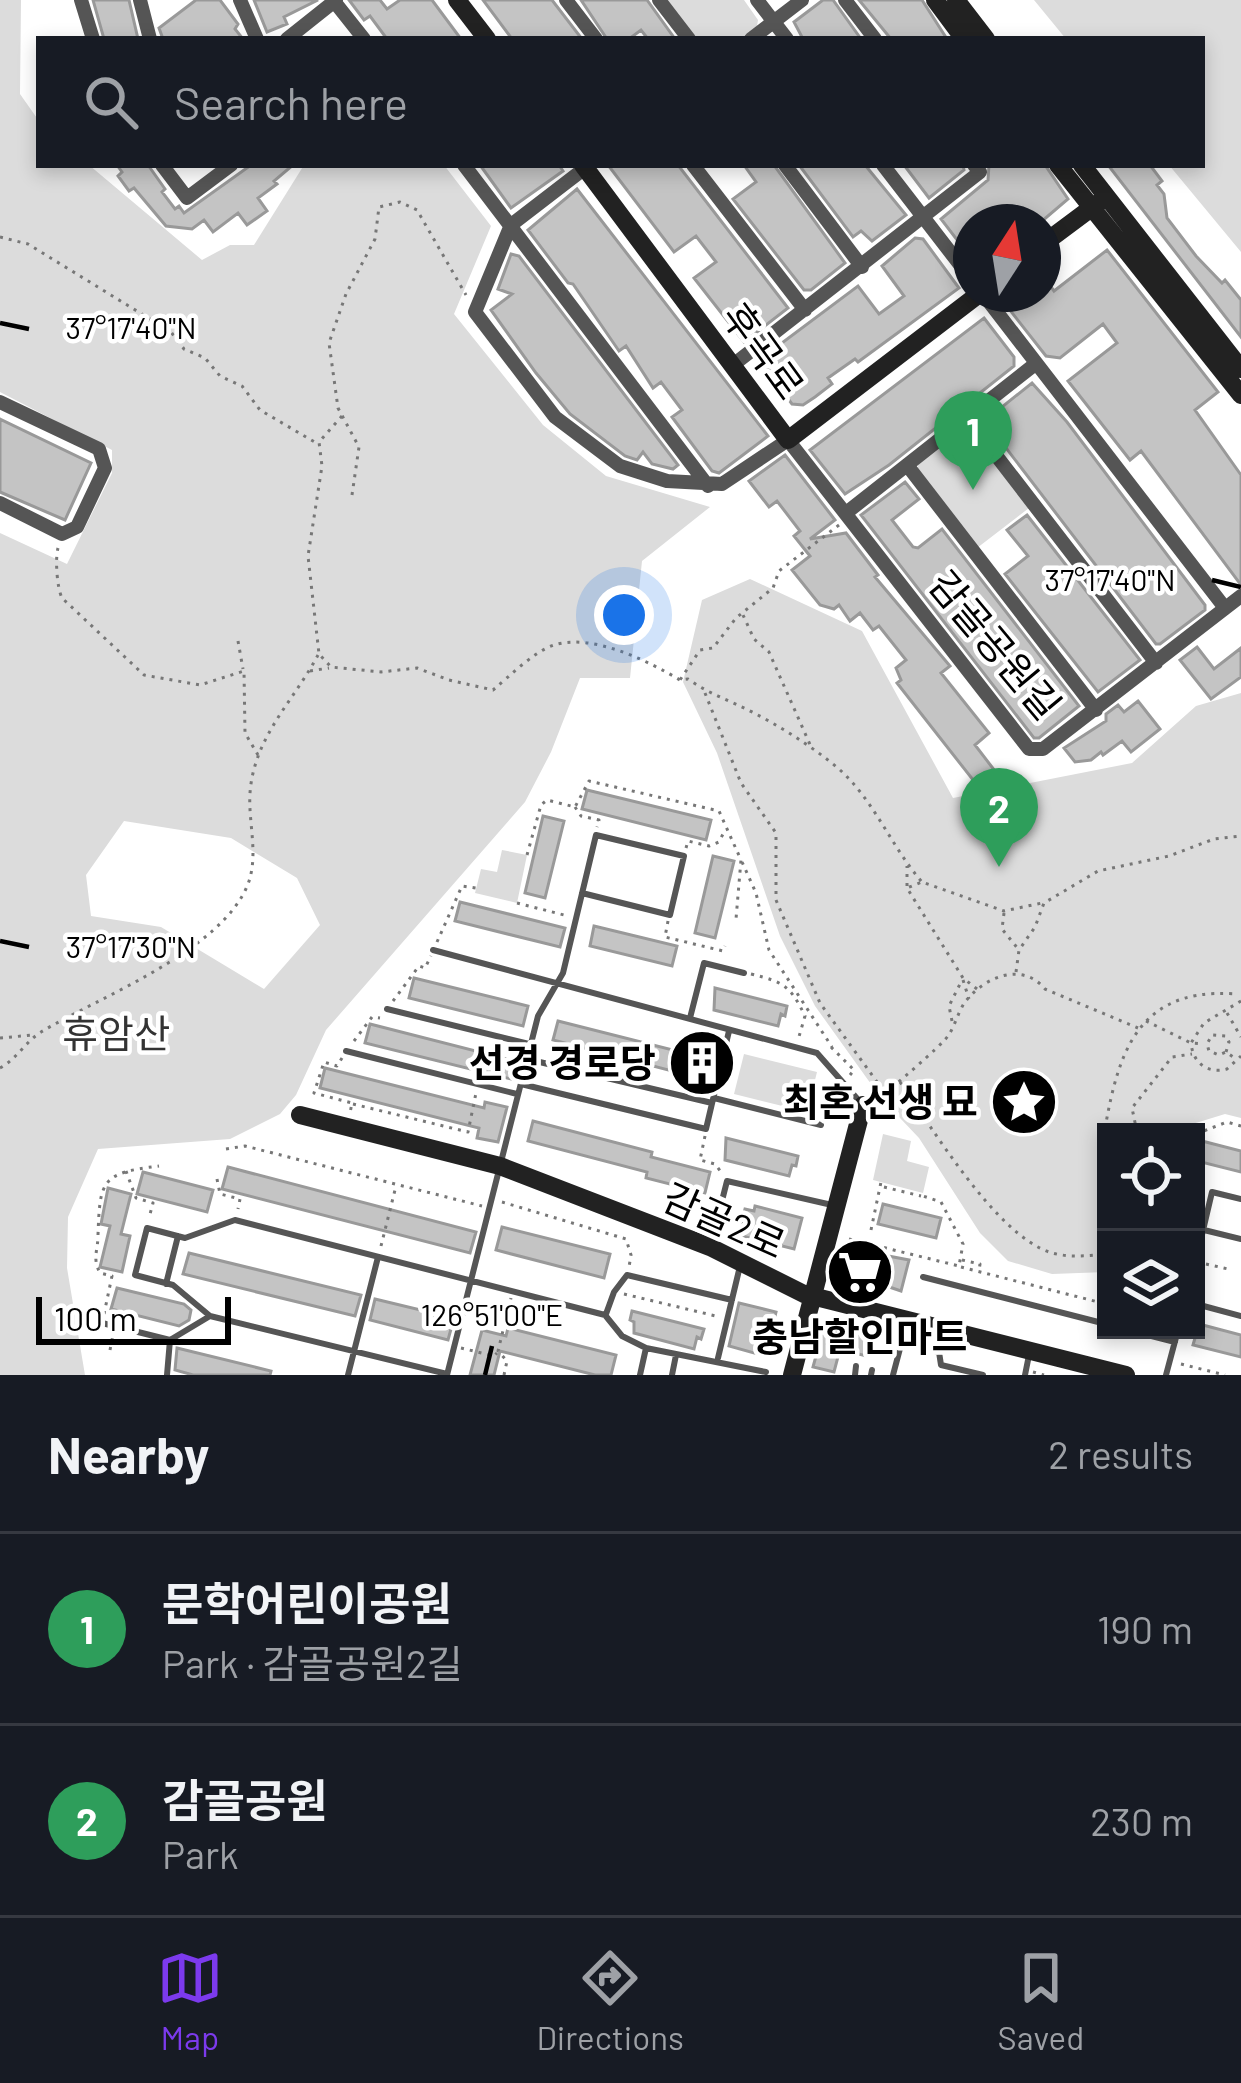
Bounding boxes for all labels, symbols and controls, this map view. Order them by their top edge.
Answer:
search box [36,36,1205,168]
icon: search [78,69,144,135]
text: Search here [174,75,408,129]
north arrow [953,204,1061,312]
street label: 후곡로 [714,293,815,407]
text: 37°17'40"N [65,309,197,345]
pin: 1 [934,391,1012,490]
street label: 감골공원길 [920,560,1072,728]
text: 37°17'40"N [1044,561,1176,597]
your location [594,585,654,645]
pin: 2 [960,768,1038,867]
text: 37°17'30"N [66,928,196,964]
park label: 휴암산 [62,1009,170,1056]
building icon: 선경 경로당 [667,1028,737,1098]
place label: 선경 경로당 [469,1038,656,1085]
place icon: 최혼 선생 묘 [989,1067,1059,1137]
place label: 최혼 선생 묘 [783,1077,978,1124]
map controls [1097,1123,1205,1339]
button: locate [1097,1123,1205,1231]
street label: 감골2로 [656,1172,793,1267]
button: layers [1097,1231,1205,1339]
supermarket icon: 충남할인마트 [825,1237,895,1307]
scale bar [36,1291,231,1344]
text: 126°51'00"E [421,1296,563,1332]
text: 100 m [54,1298,137,1338]
place label: 충남할인마트 [752,1312,968,1359]
text: Nearby [48,1423,209,1484]
text: 2 results [1048,1430,1193,1477]
text: 문학어린이공원 [162,1575,452,1629]
text: 1 [80,1605,94,1652]
text: 190 m [1097,1605,1193,1652]
text: Park · 감골공원2길 [162,1639,463,1686]
text: 감골공원 [162,1772,328,1826]
text: 2 [76,1797,98,1844]
text: 230 m [1090,1797,1193,1844]
text: Park [162,1830,239,1877]
tab: Map [157,1945,223,2057]
tab: Directions [536,1945,684,2057]
tab: Saved [998,1945,1084,2057]

